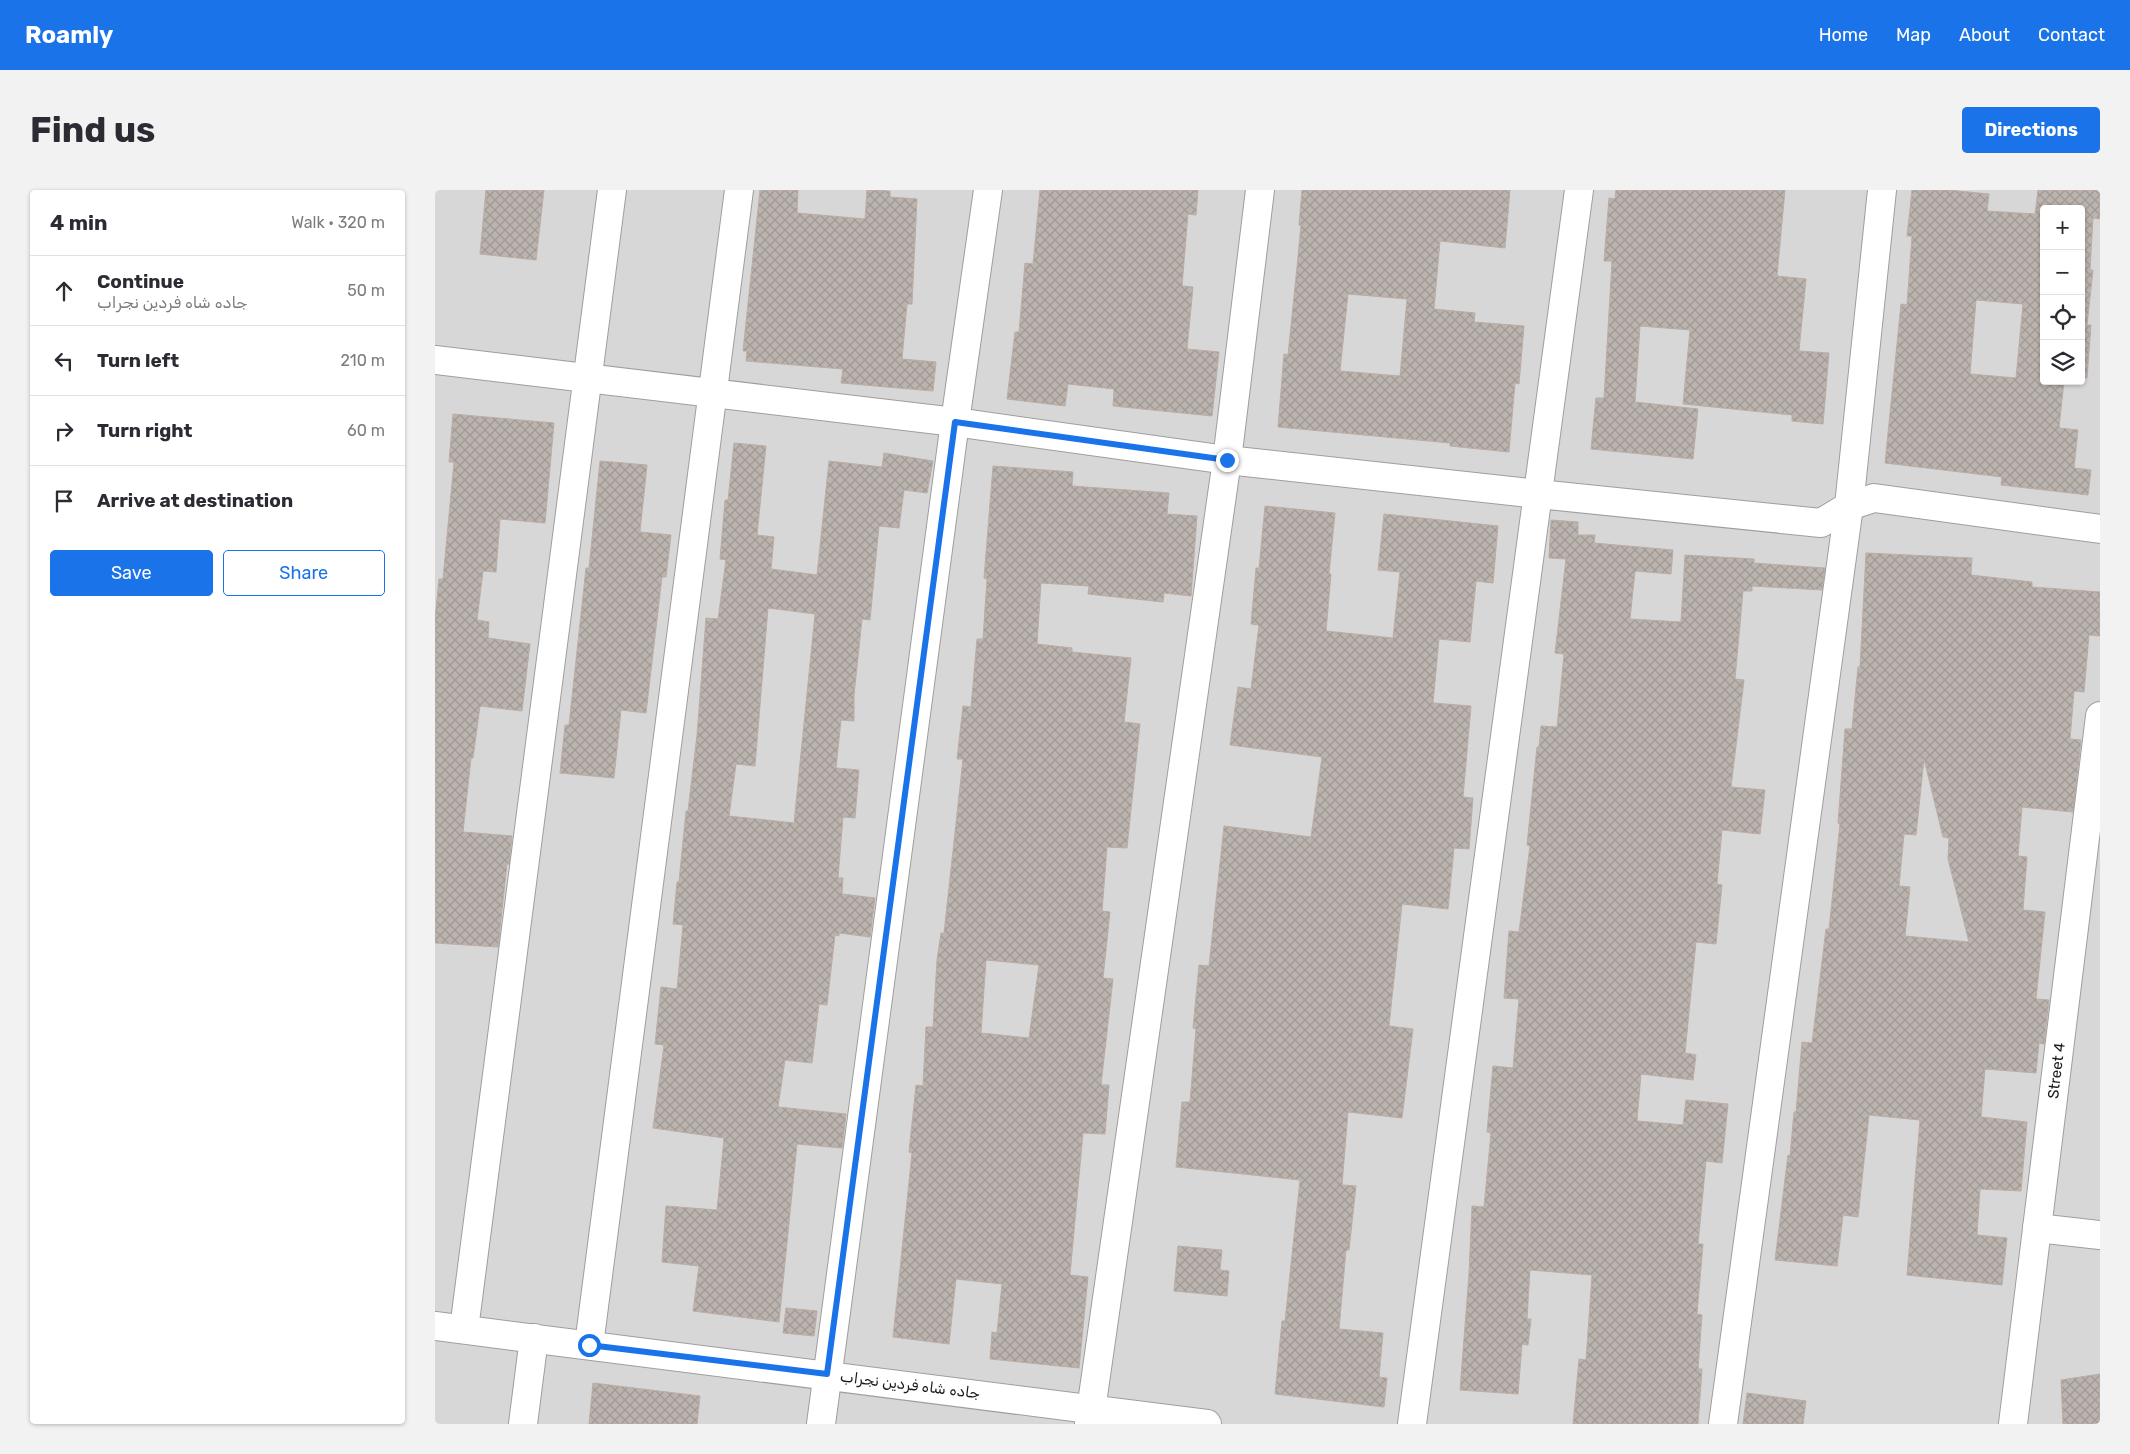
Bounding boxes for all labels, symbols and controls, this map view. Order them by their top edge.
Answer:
text: Roamly [25,21,113,49]
text: Home [1819,24,1868,46]
text: Map [1896,24,1931,46]
text: About [1959,24,2010,46]
text: Contact [2038,24,2105,46]
button: Directions [1962,107,2100,153]
text: Find us [30,109,155,151]
map controls [2040,205,2085,385]
button: + [2040,205,2085,250]
text: 4 min [50,210,108,235]
text: Walk · 320 m [291,213,385,232]
button: − [2040,250,2085,295]
text: Continue [97,270,184,293]
icon: ahead [50,277,78,305]
text: 50 m [347,281,385,300]
text: جاده شاه فردین نجراب [97,293,247,312]
button: locate [2040,295,2085,340]
button: layers [2040,340,2085,385]
icon: left [50,347,78,375]
text: Turn left [97,349,179,372]
text: 210 m [340,351,385,370]
icon: right [50,417,78,445]
text: Turn right [97,419,192,442]
text: 60 m [347,421,385,440]
route end [1216,449,1239,472]
icon: arrive [50,487,78,515]
text: Arrive at destination [97,489,293,512]
button: Save [50,550,213,596]
button: Share [223,550,385,596]
street label: Street 4 [2044,1042,2069,1100]
route start [578,1334,601,1357]
street label: جاده شاه فردین نجراب [839,1367,981,1403]

